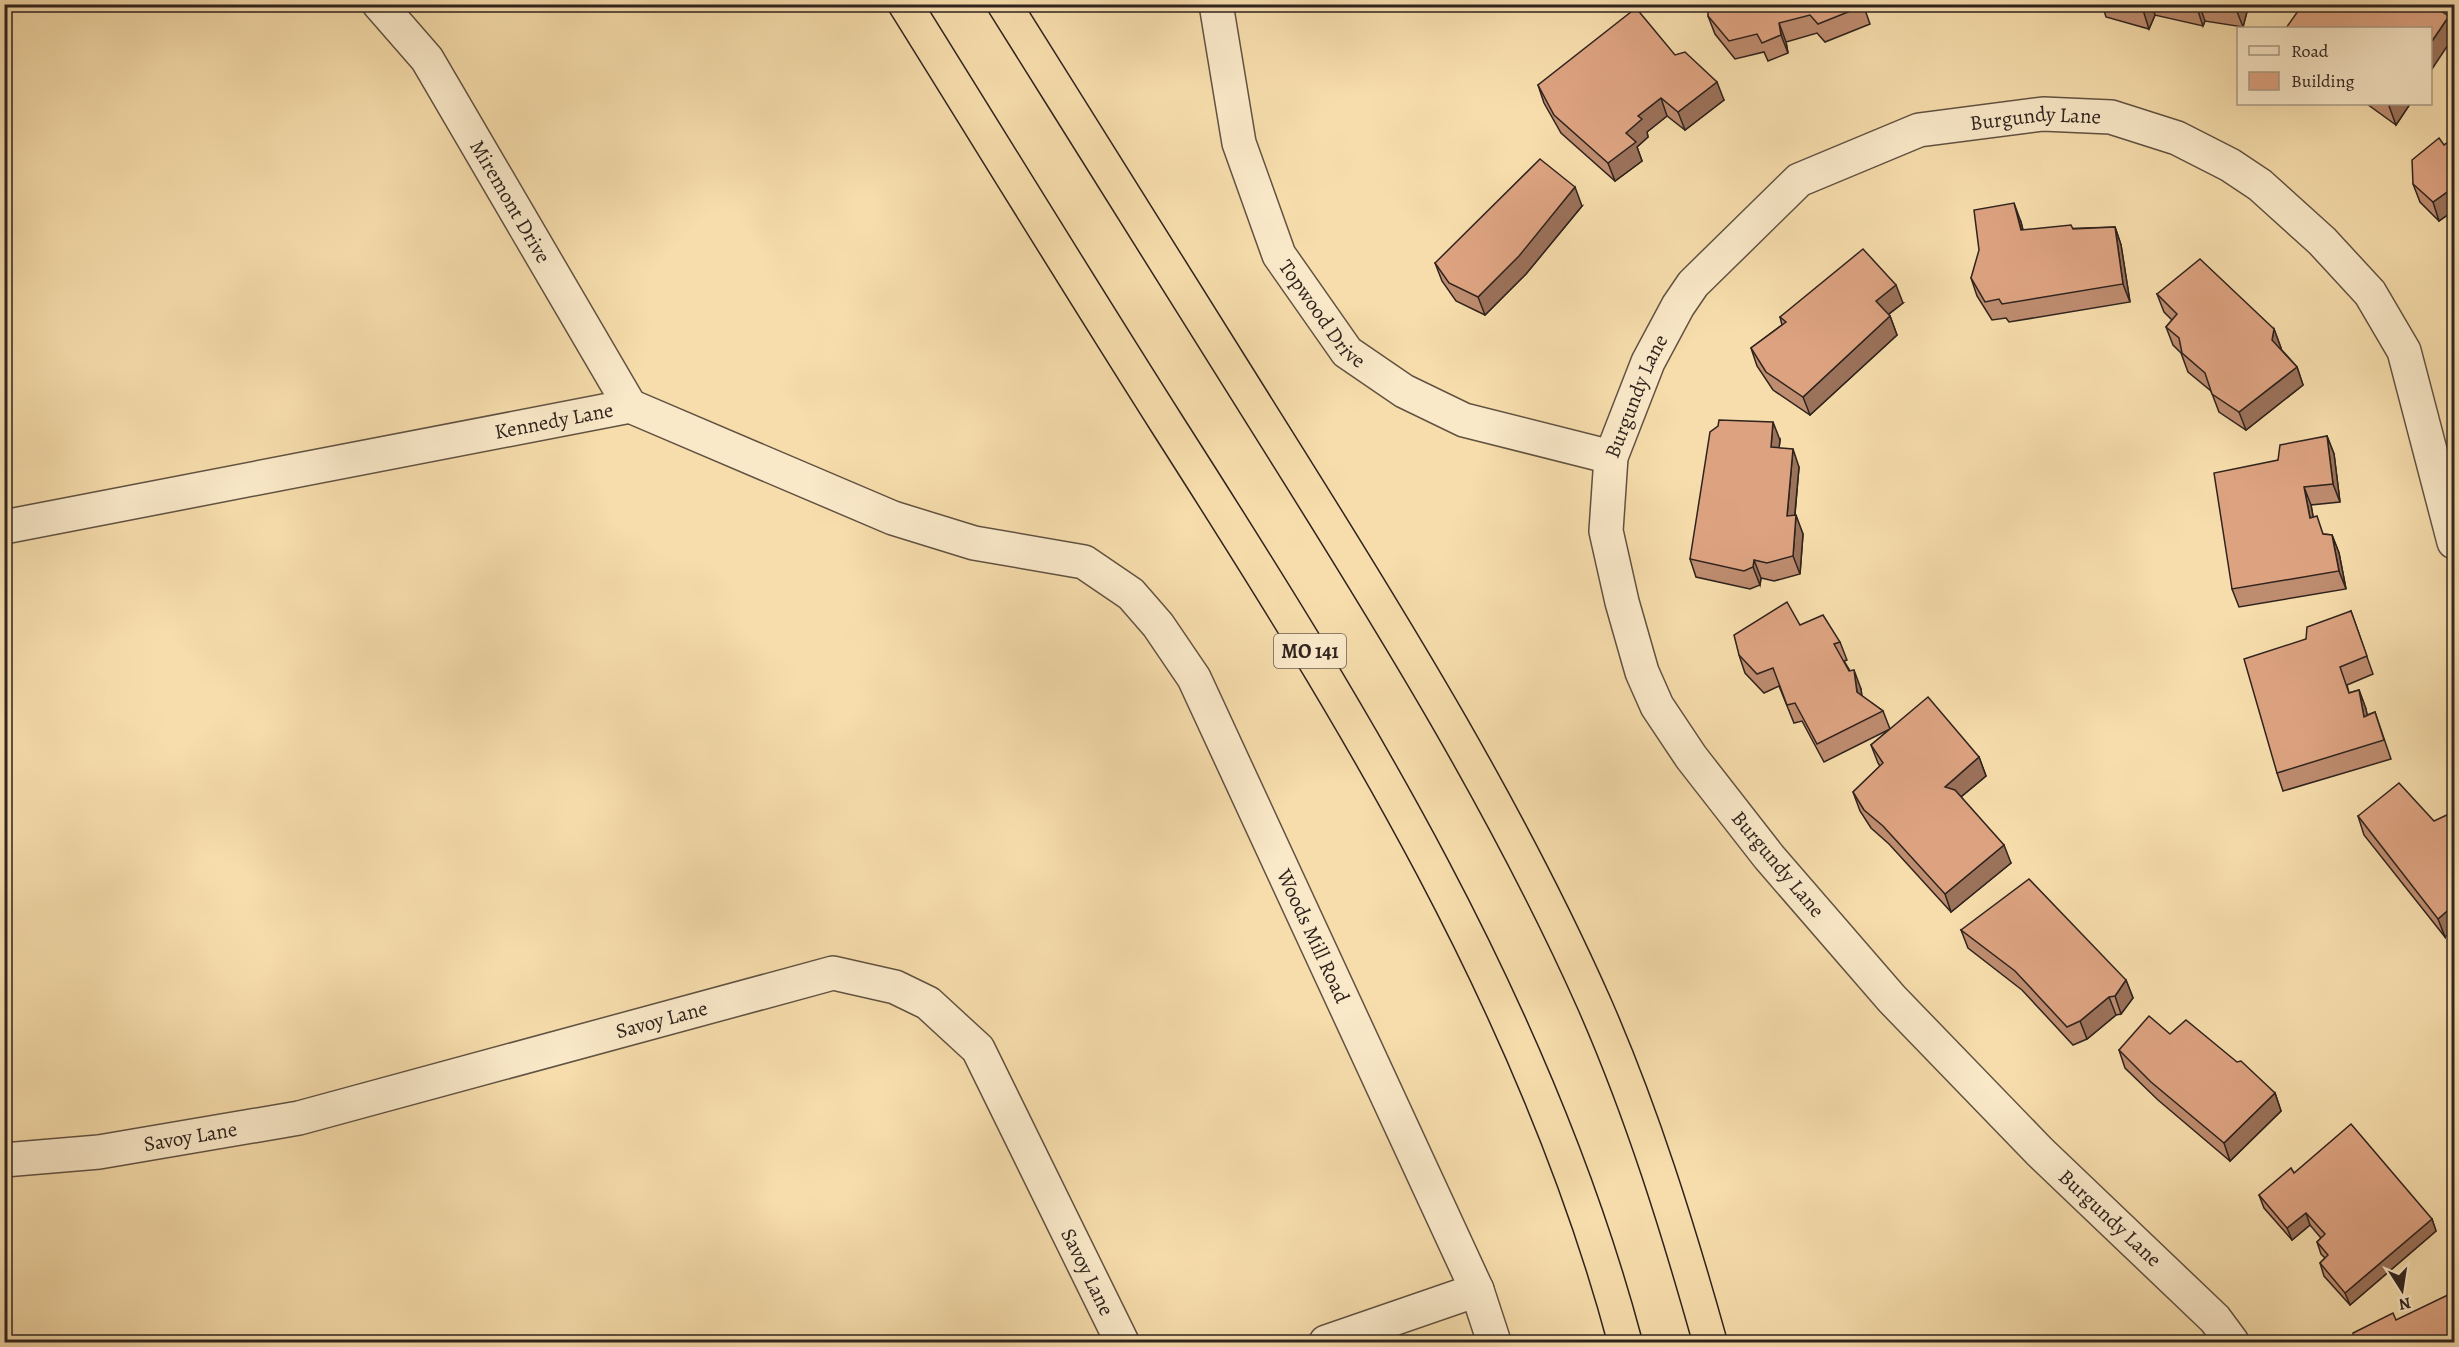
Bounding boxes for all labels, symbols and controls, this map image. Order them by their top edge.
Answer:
legend [2237,27,2432,105]
text: Road [2291,39,2329,63]
text: Building [2291,69,2355,93]
street label: Burgundy Lane [1968,100,2101,137]
street label: Miremont Drive [463,135,557,268]
street label: Topwood Drive [1272,254,1371,375]
street label: Burgundy Lane [1598,329,1674,462]
street label: Kennedy Lane [492,396,616,446]
road number: MO 141 [1274,634,1346,668]
street label: Burgundy Lane [1725,805,1831,923]
street label: Woods Mill Road [1270,864,1357,1008]
street label: Savoy Lane [613,994,711,1045]
street label: Savoy Lane [142,1115,239,1158]
street label: Burgundy Lane [2052,1163,2168,1273]
street label: Savoy Lane [1054,1223,1121,1320]
north arrow [2372,1260,2432,1320]
text: N [2397,1292,2413,1316]

